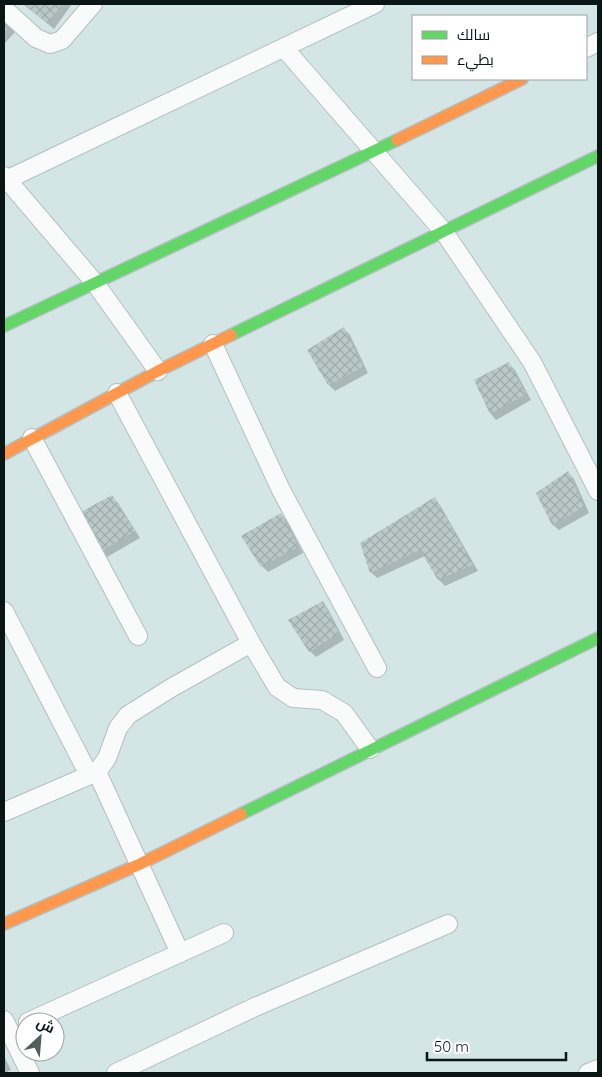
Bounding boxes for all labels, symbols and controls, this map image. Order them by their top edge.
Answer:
legend [412,15,587,80]
text: سالك [457,25,490,44]
text: بطيء [457,50,494,72]
north arrow [15,1012,65,1062]
text: ش [34,1013,58,1037]
scale bar [427,1030,566,1062]
text: 50 m [434,1037,469,1056]

